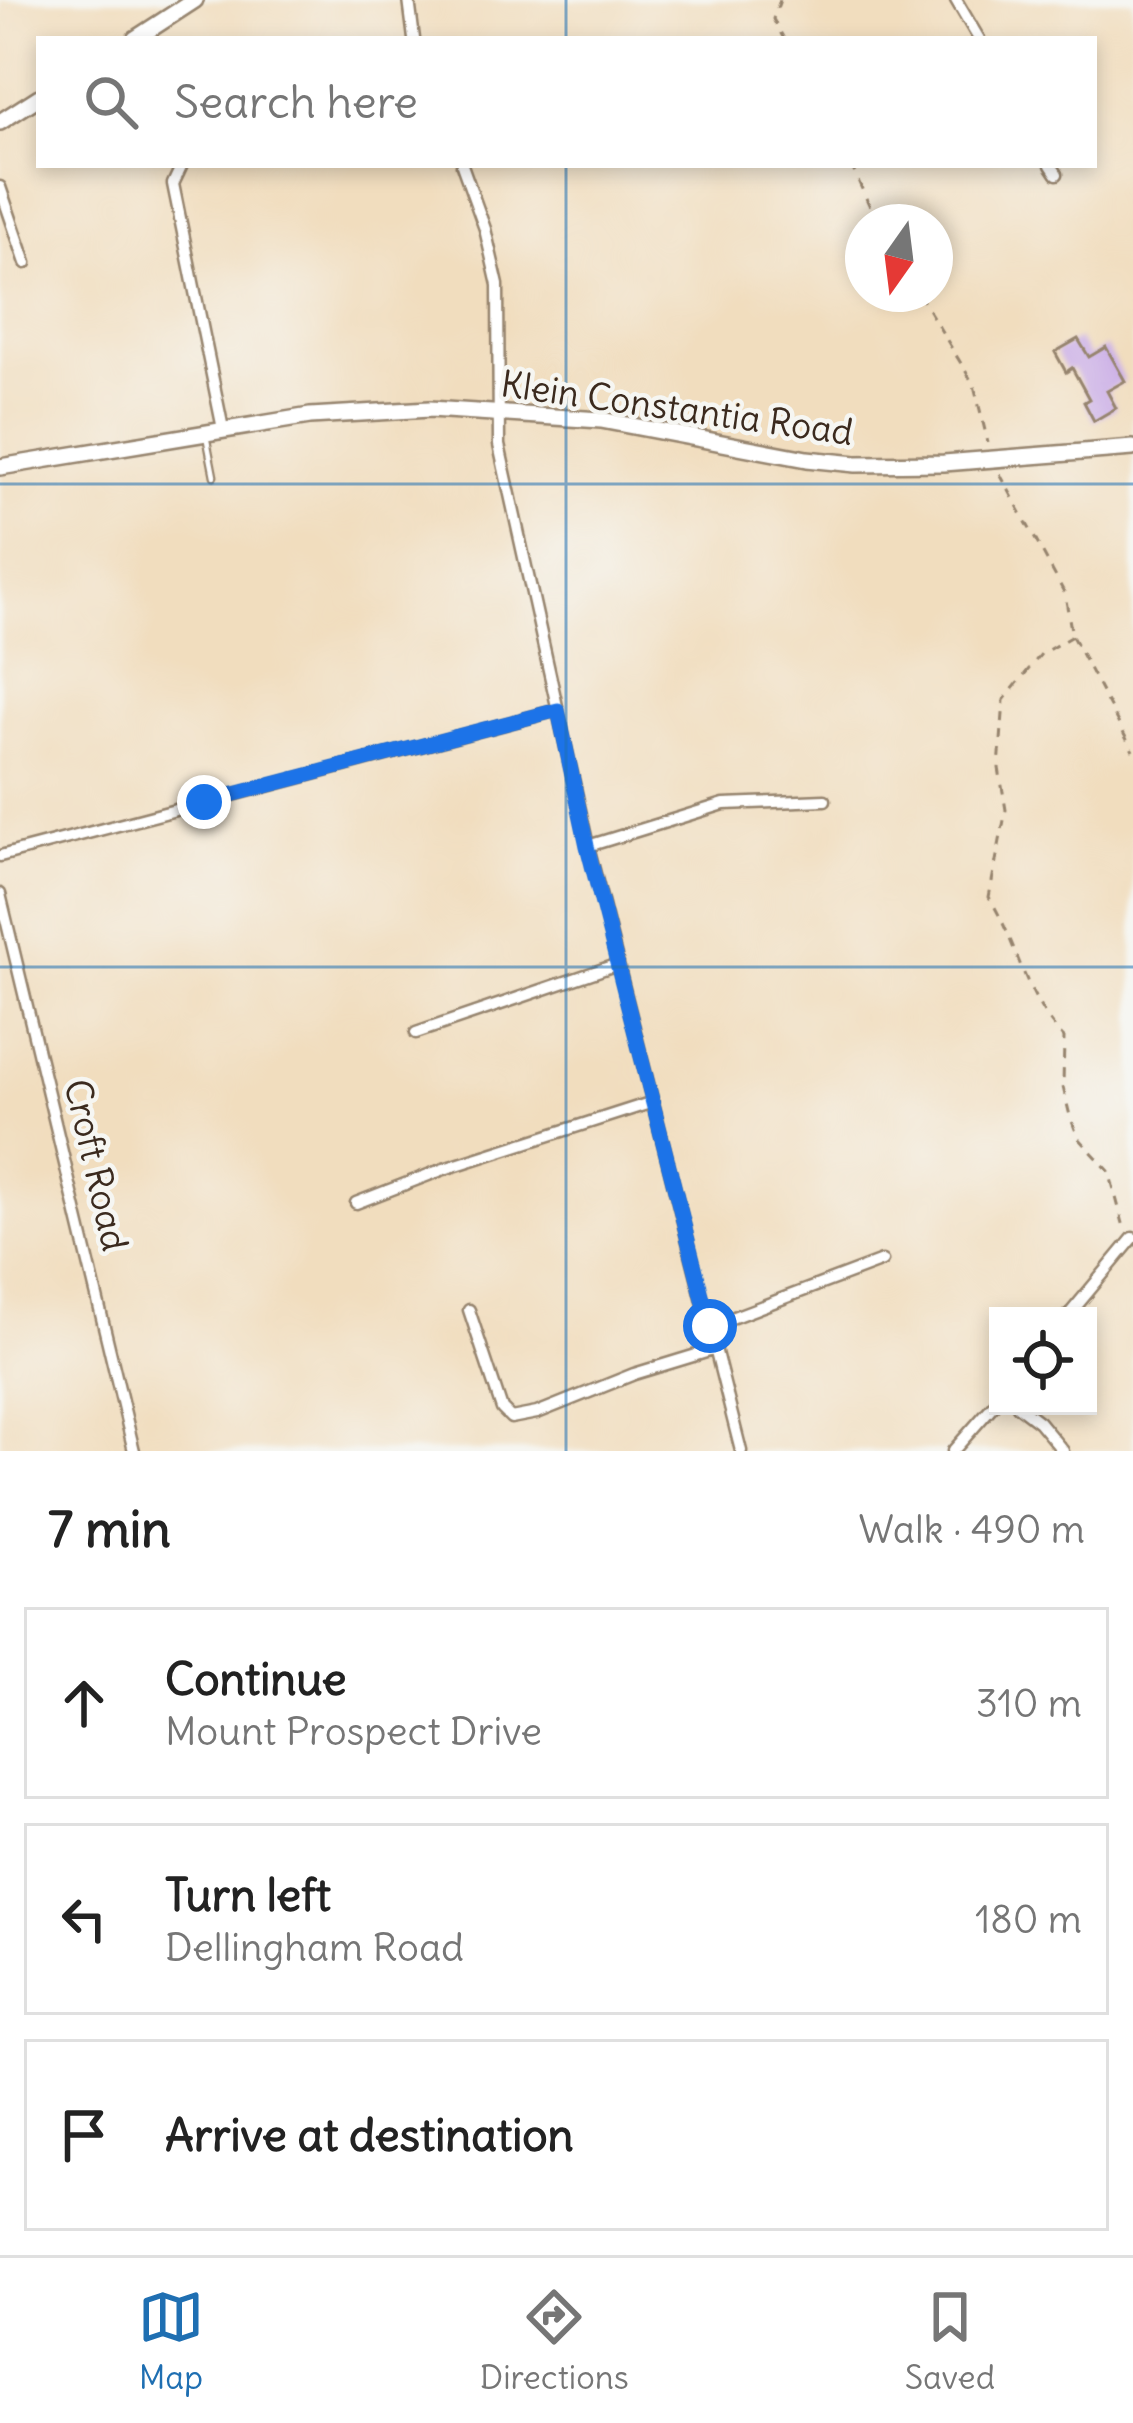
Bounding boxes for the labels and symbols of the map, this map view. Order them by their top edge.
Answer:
north arrow [845,204,953,312]
street label: Klein Constantia Road [498,361,856,455]
route end [177,775,231,829]
street label: Croft Road [54,1075,138,1255]
route start [683,1299,737,1353]

